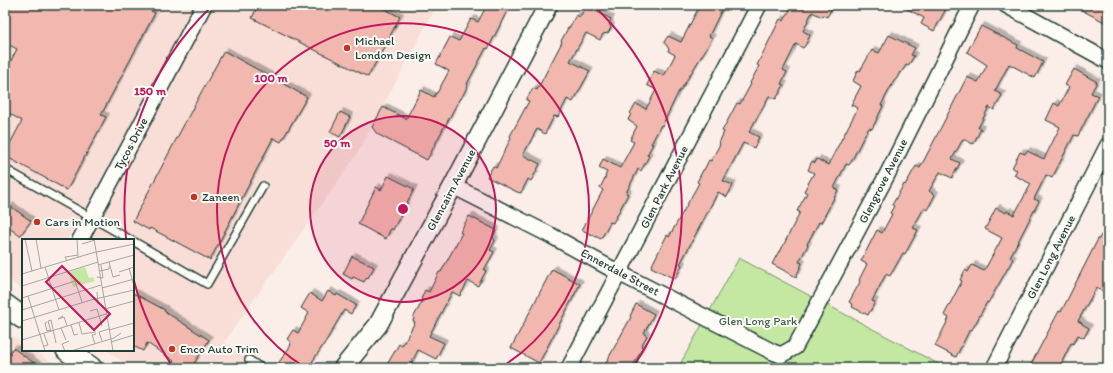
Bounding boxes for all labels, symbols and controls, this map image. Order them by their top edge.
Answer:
place label: Michael London Design [355,34,431,62]
marker: Michael London Design [342,43,352,53]
text: 100 m [254,71,288,85]
text: 150 m [134,84,167,98]
street label: Tycos Drive [111,115,151,173]
text: 50 m [324,136,351,150]
street label: Glengrove Avenue [856,136,910,226]
street label: Glen Park Avenue [637,143,691,231]
street label: Glencairn Avenue [424,147,478,233]
place label: Zaneen [202,190,240,204]
marker: Zaneen [189,192,199,202]
centre of rings [396,202,410,216]
street label: Glen Long Avenue [1024,212,1078,301]
place label: Cars in Motion [45,215,121,229]
marker: Cars in Motion [32,217,42,227]
inset map [22,239,134,351]
street label: Ennerdale Street [578,245,662,299]
park label: Glen Long Park [719,314,798,328]
place label: Enco Auto Trim [180,342,259,356]
marker: Enco Auto Trim [167,344,177,354]

